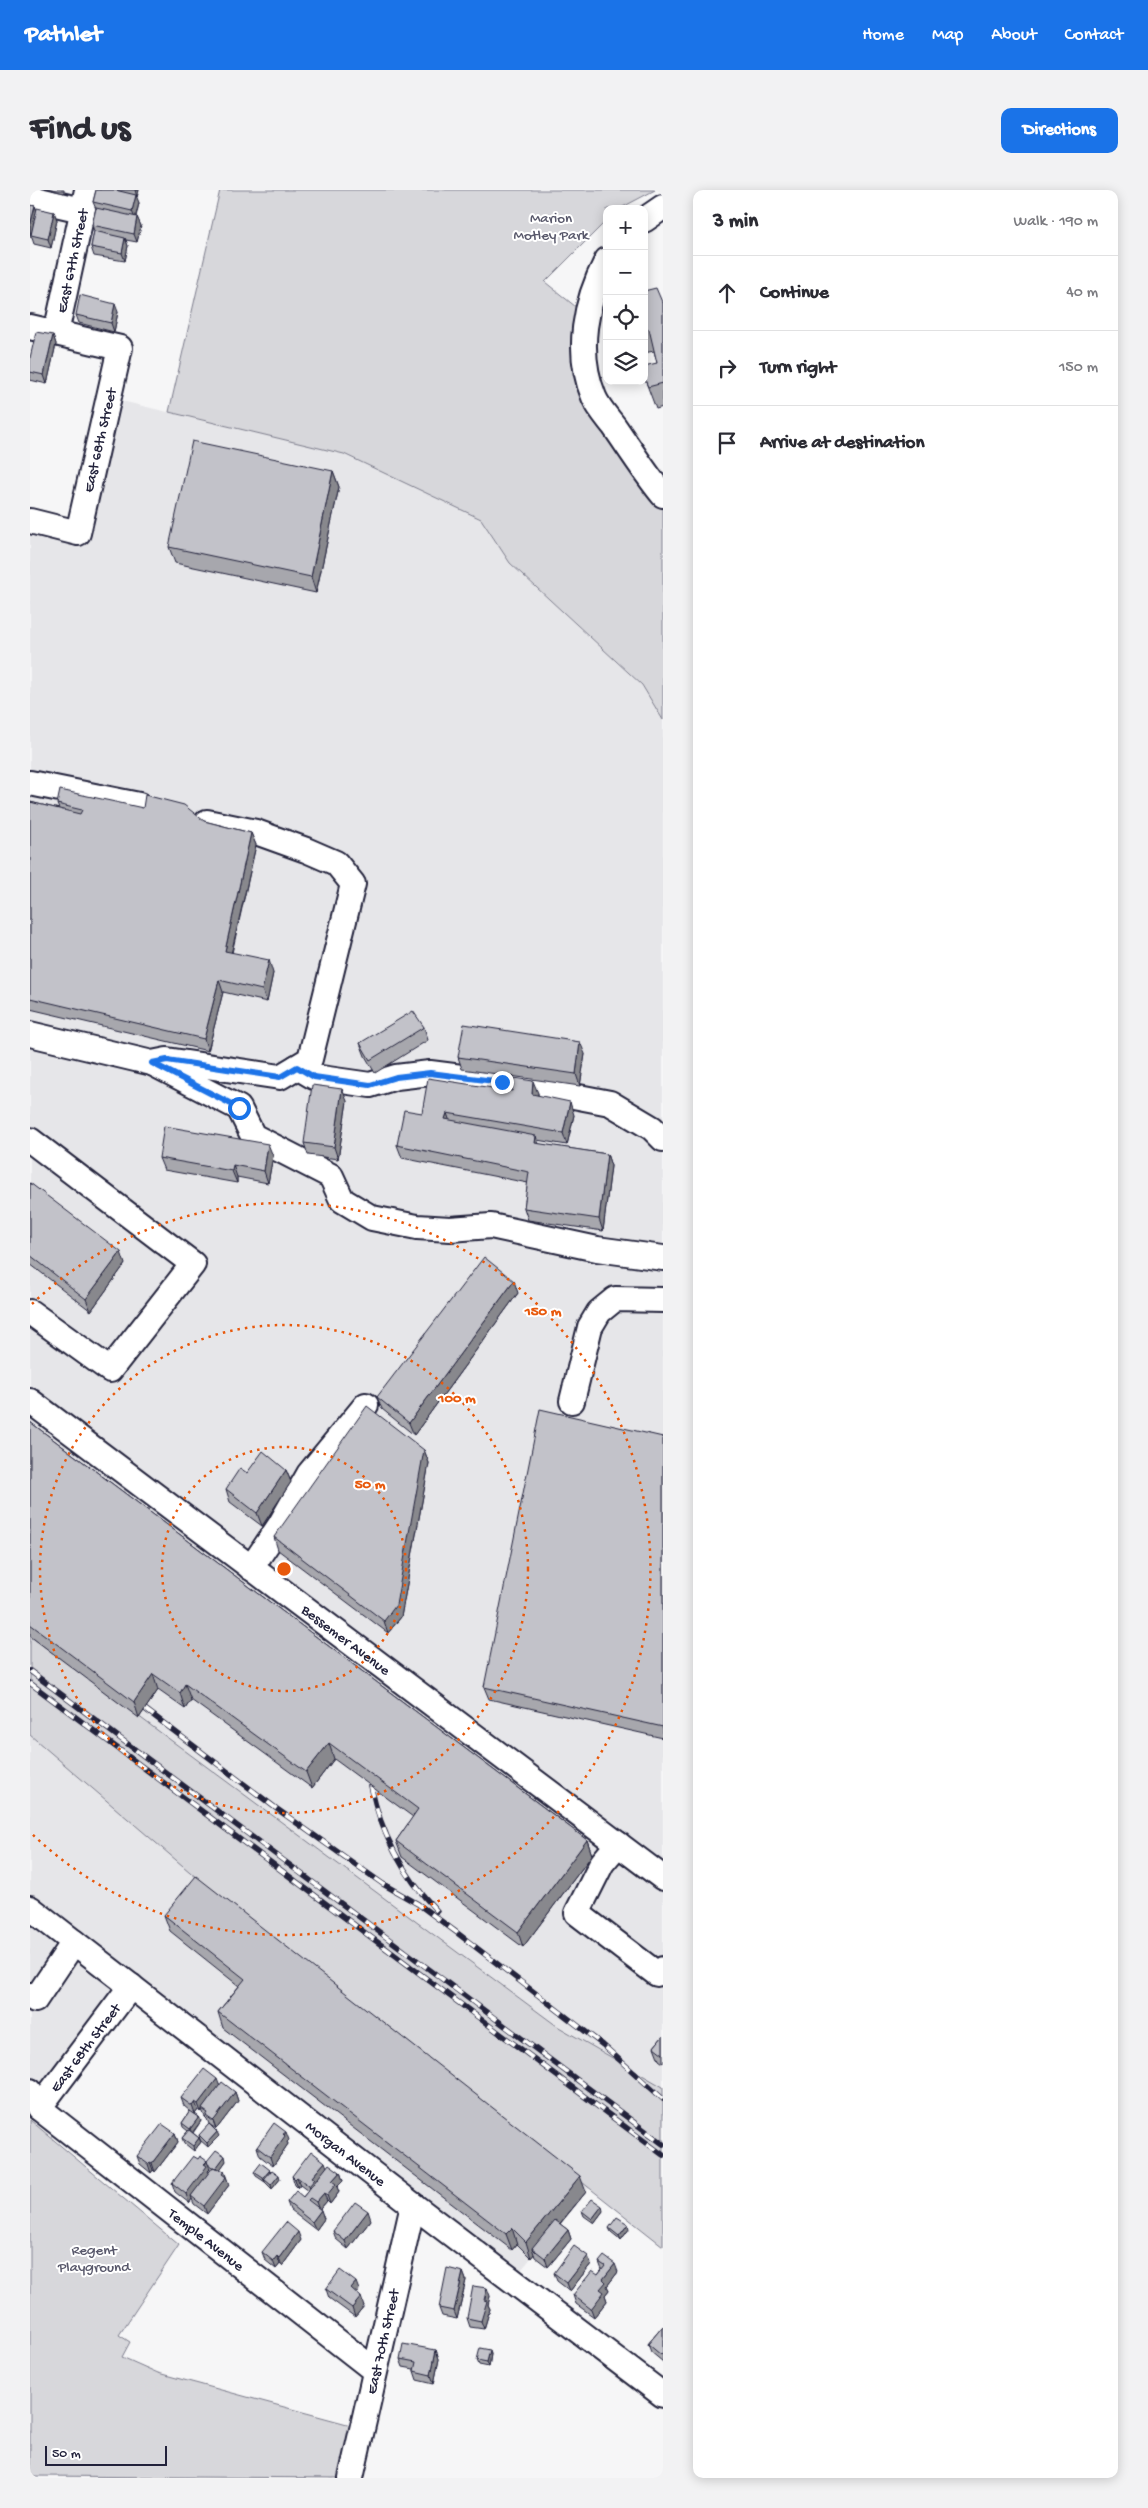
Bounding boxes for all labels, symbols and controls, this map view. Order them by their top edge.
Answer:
text: Pathlet [25,21,102,50]
text: Home [862,25,904,46]
text: Map [932,25,963,46]
text: About [991,25,1037,46]
text: Contact [1065,25,1123,46]
button: Directions [1001,108,1118,153]
text: Find us [30,110,130,151]
map controls [603,205,648,385]
button: + [603,205,648,250]
street label: East 67th Street [54,206,94,315]
park label: Marion Motley Park [514,210,590,245]
text: 3 min [713,210,758,235]
text: Walk · 190 m [1014,213,1098,232]
button: − [603,250,648,295]
icon: ahead [713,279,741,307]
text: Continue [760,282,829,305]
text: 40 m [1066,284,1098,303]
button: locate [603,295,648,340]
button: layers [603,340,648,385]
icon: right [713,354,741,382]
text: Turn right [760,357,836,380]
text: 150 m [1059,359,1098,378]
street label: East 68th Street [80,385,122,494]
icon: arrive [713,429,741,457]
text: Arrive at destination [760,432,924,455]
route end [491,1071,514,1094]
route start [228,1097,251,1120]
text: 150 m [524,1303,562,1321]
text: 100 m [437,1390,476,1408]
text: 50 m [355,1476,386,1494]
centre of rings [275,1560,293,1578]
street label: Bessemer Avenue [296,1601,393,1680]
street label: East 68th Street [47,1999,127,2096]
street label: Morgan Avenue [301,2118,389,2191]
street label: Temple Avenue [163,2205,247,2276]
park label: Regent Playground [57,2242,131,2277]
street label: East 70th Street [363,2286,405,2396]
scale bar [45,2443,168,2466]
text: 50 m [52,2446,81,2463]

